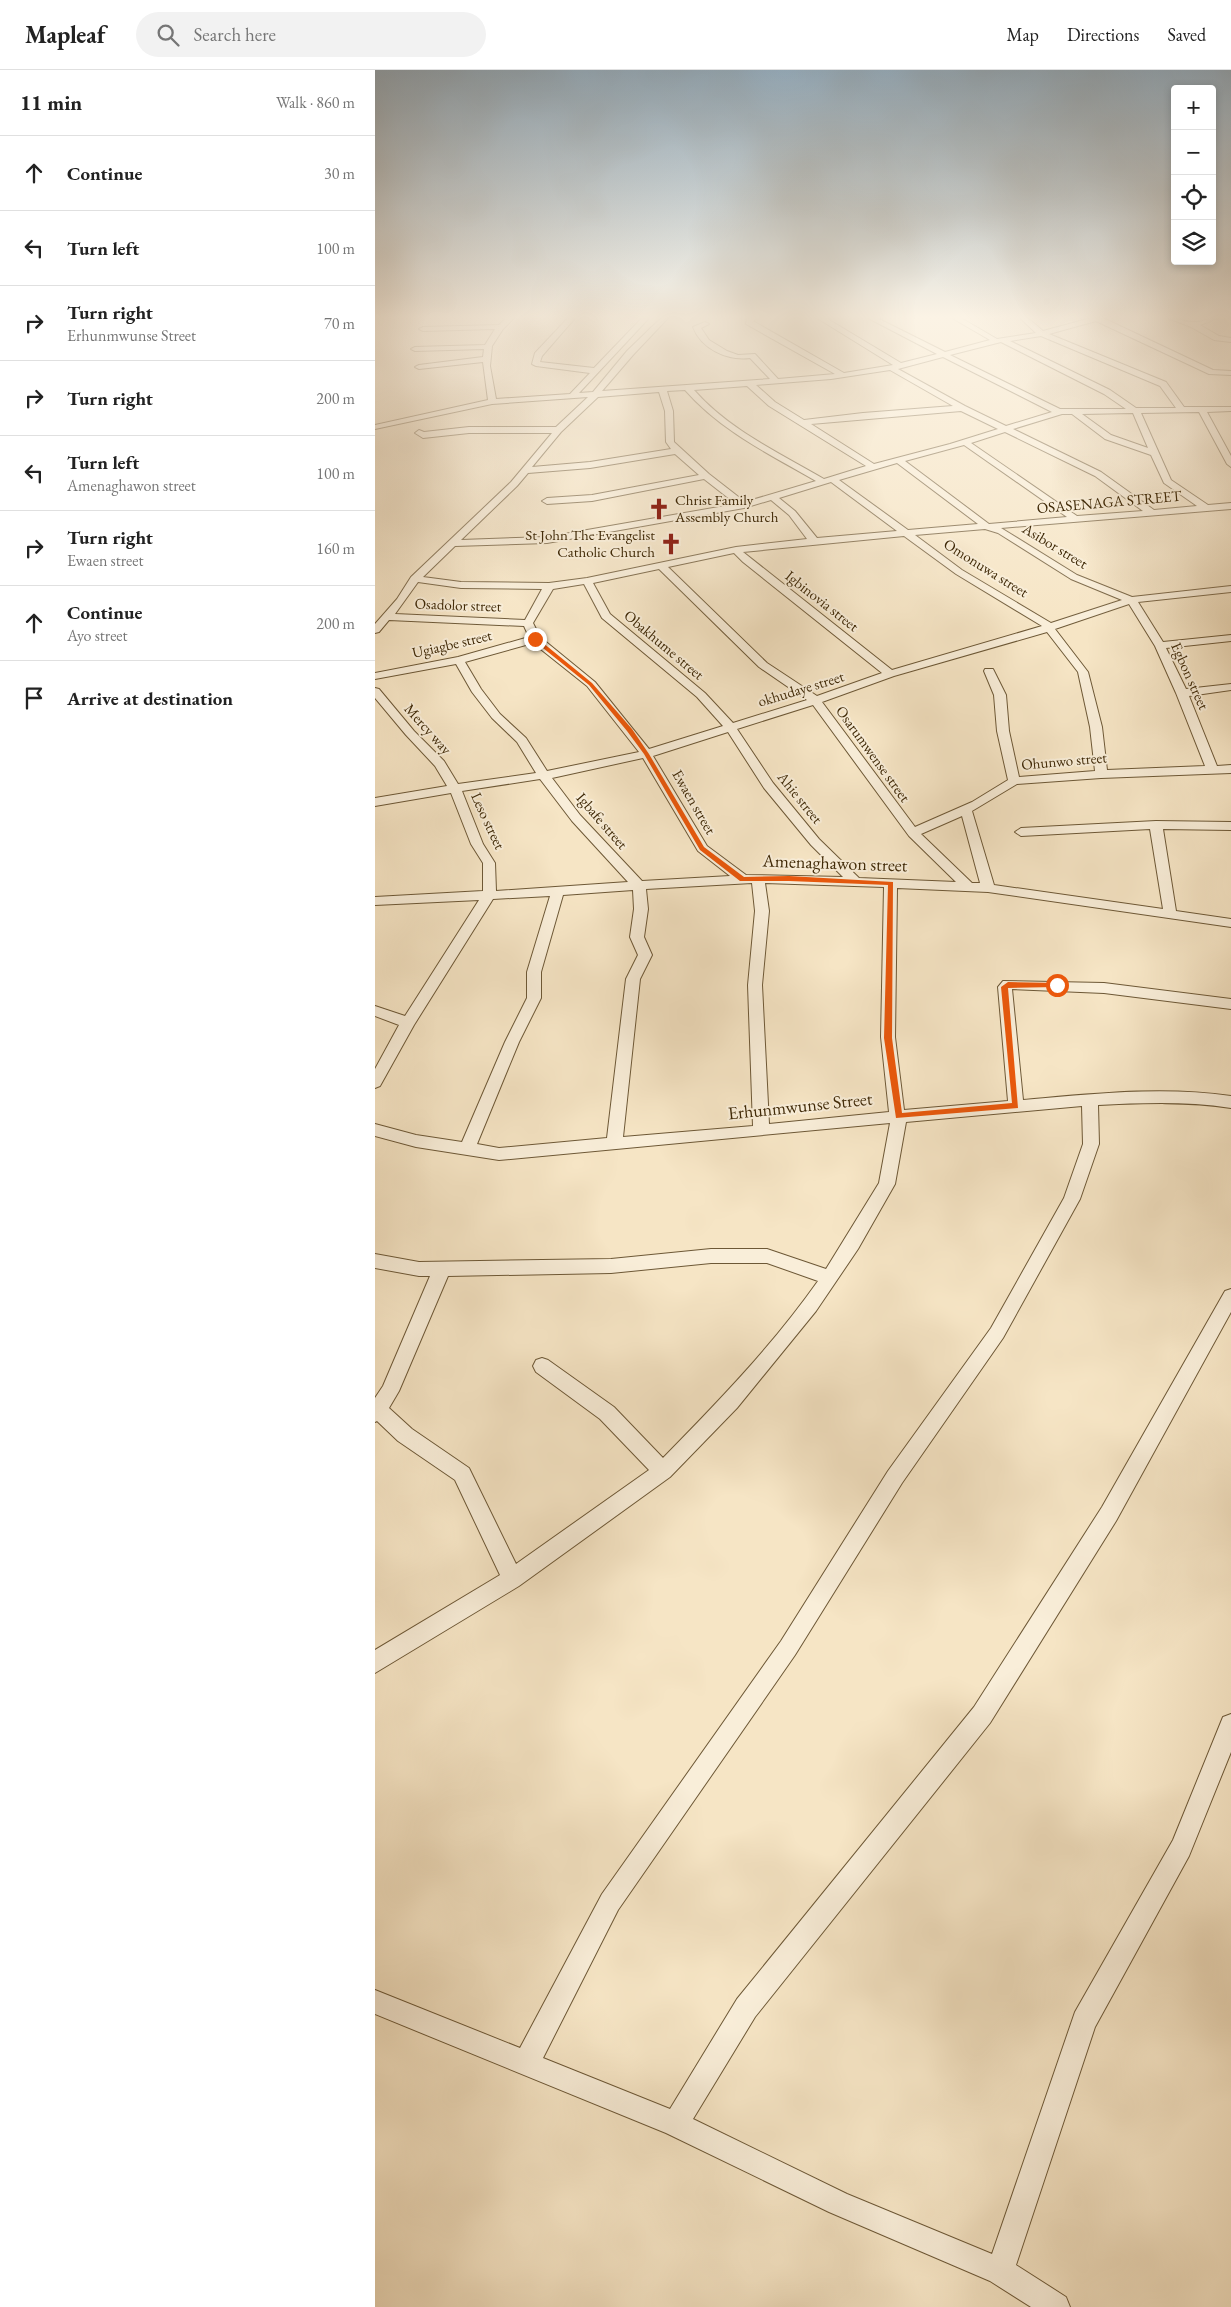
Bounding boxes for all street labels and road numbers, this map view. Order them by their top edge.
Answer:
street label: OSASENAGA STREET [1036,486,1183,517]
street label: Asibor street [1018,518,1092,573]
street label: Omonuwa street [940,534,1032,601]
street label: Igbinovia street [782,566,863,635]
street label: Osadolor street [414,593,502,616]
street label: Obakhume street [620,606,709,684]
street label: Ugiagbe street [410,625,494,662]
street label: Egbon street [1167,639,1214,713]
street label: okhudaye street [755,666,847,711]
street label: Mercy way [401,699,456,758]
street label: Osarumwense street [832,702,915,806]
street label: Ohunwo street [1020,747,1108,774]
street label: Ewaen street [668,766,721,838]
street label: Ahie street [773,767,827,828]
street label: Igbafe street [573,788,632,853]
street label: Leso street [467,789,510,853]
street label: Amenaghawon street [761,848,908,877]
street label: Erhunmwunse Street [727,1086,874,1125]

